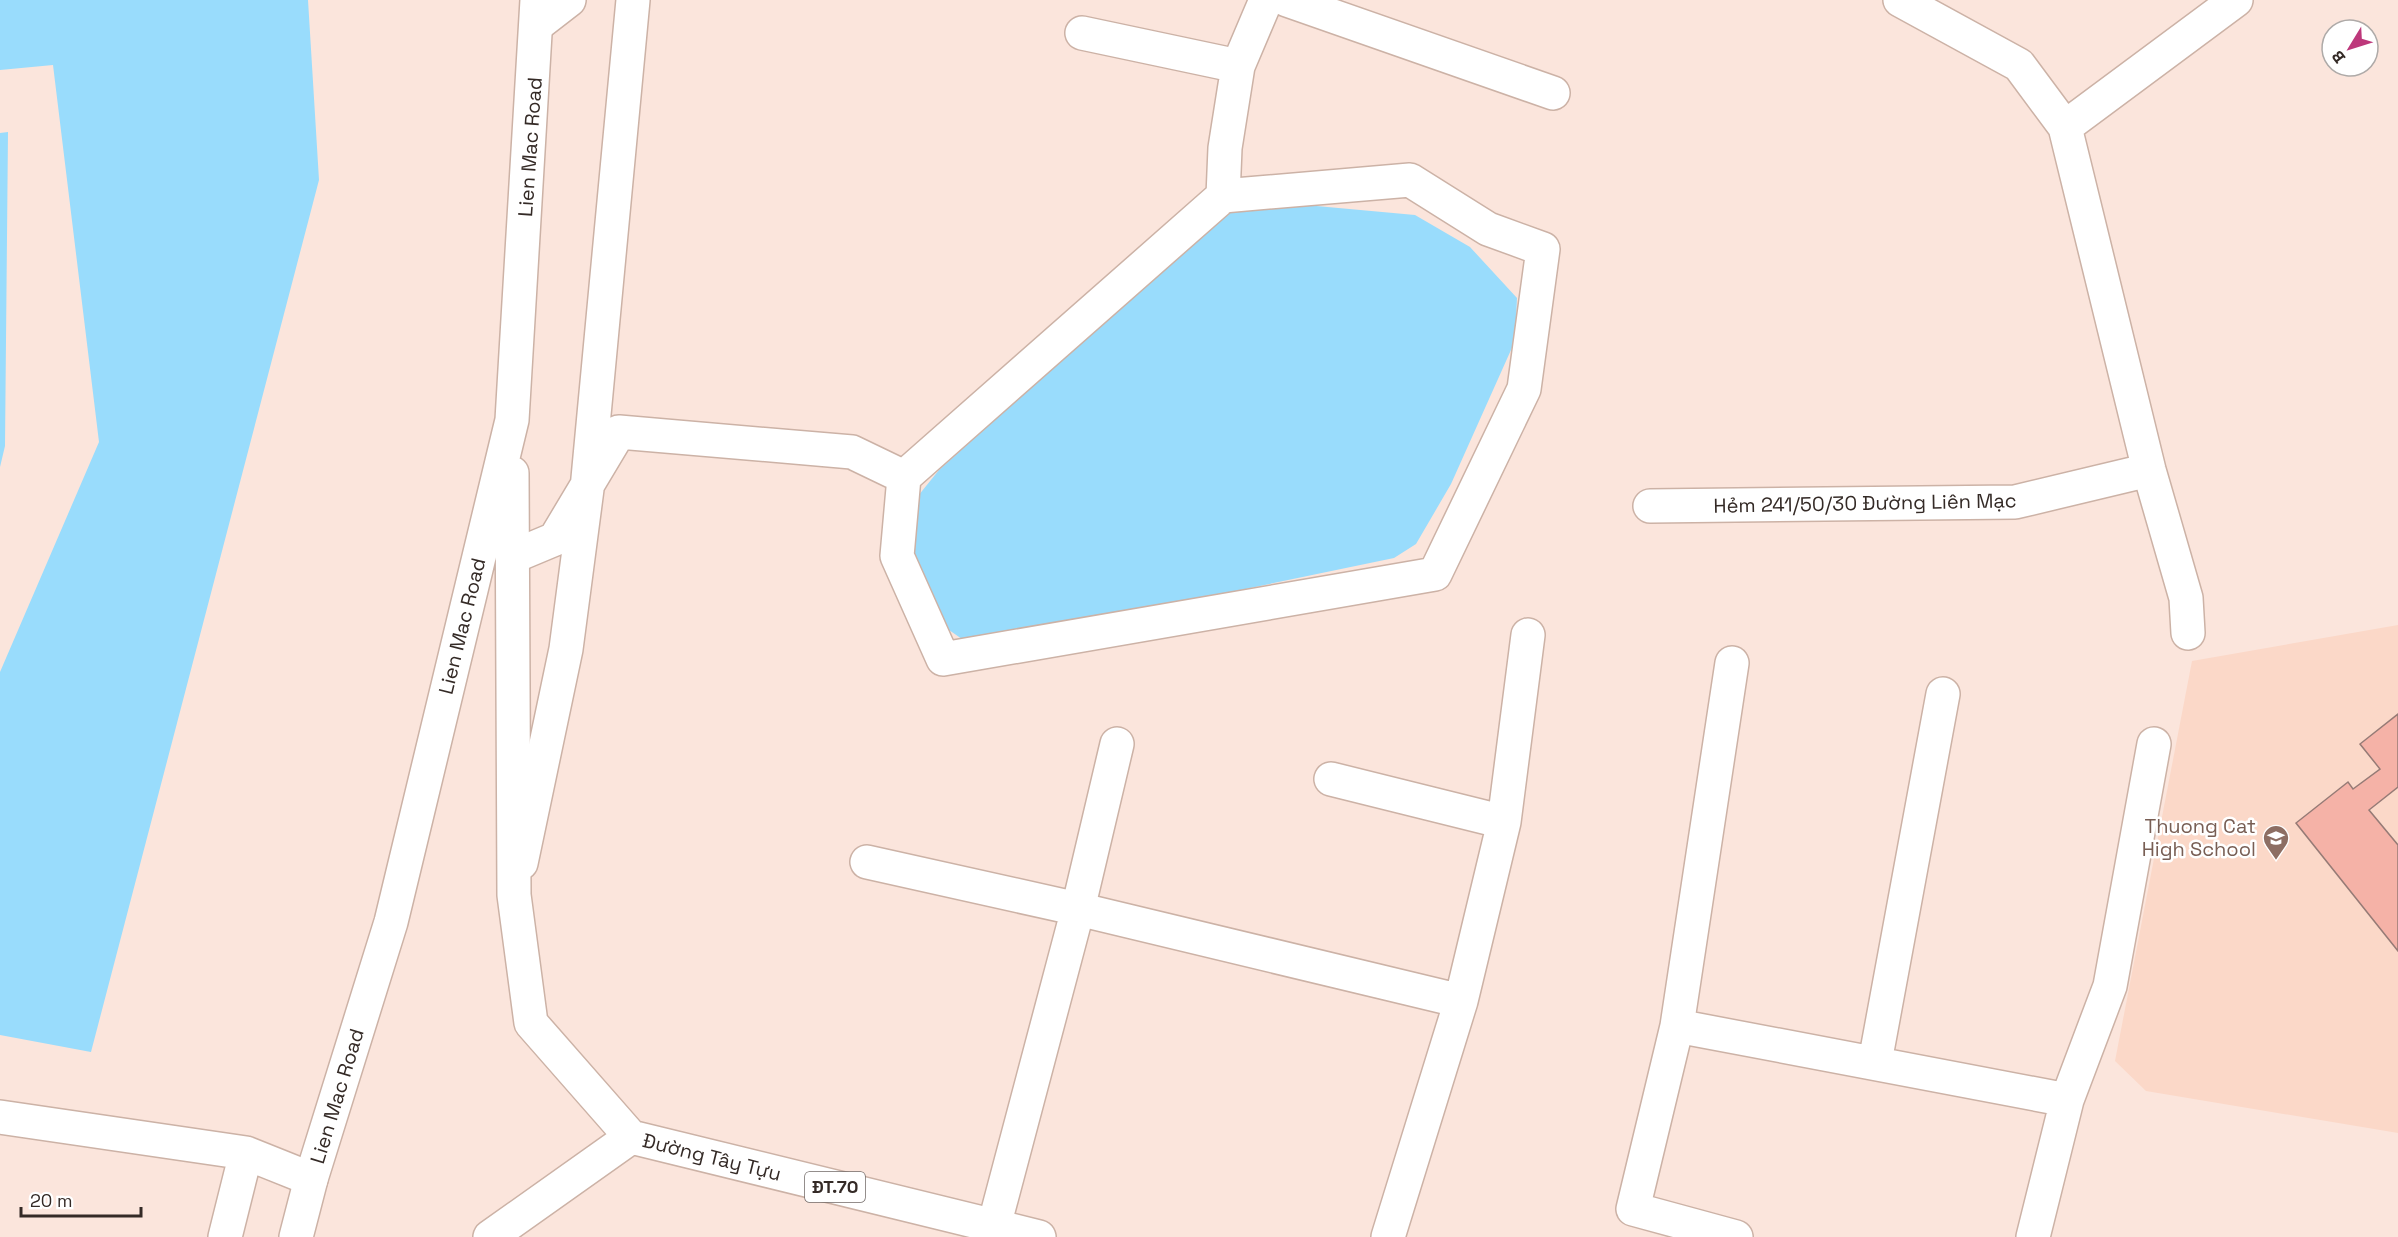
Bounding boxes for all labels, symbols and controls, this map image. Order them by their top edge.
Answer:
north arrow [2320,18,2380,78]
text: B [2327,46,2350,68]
street label: Lien Mac Road [512,76,548,218]
street label: Hẻm 241/50/30 Đường Liên Mạc [1713,487,2017,519]
street label: Lien Mac Road [432,555,492,697]
place label: Thuong Cat High School [2142,813,2256,862]
school or university icon: Thuong Cat High School [2261,823,2291,861]
street label: Lien Mac Road [304,1025,370,1167]
street label: Đường Tây Tựu [640,1127,784,1187]
road number: ĐT.70 [805,1172,865,1202]
scale bar [21,1180,141,1218]
text: 20 m [30,1189,73,1212]

